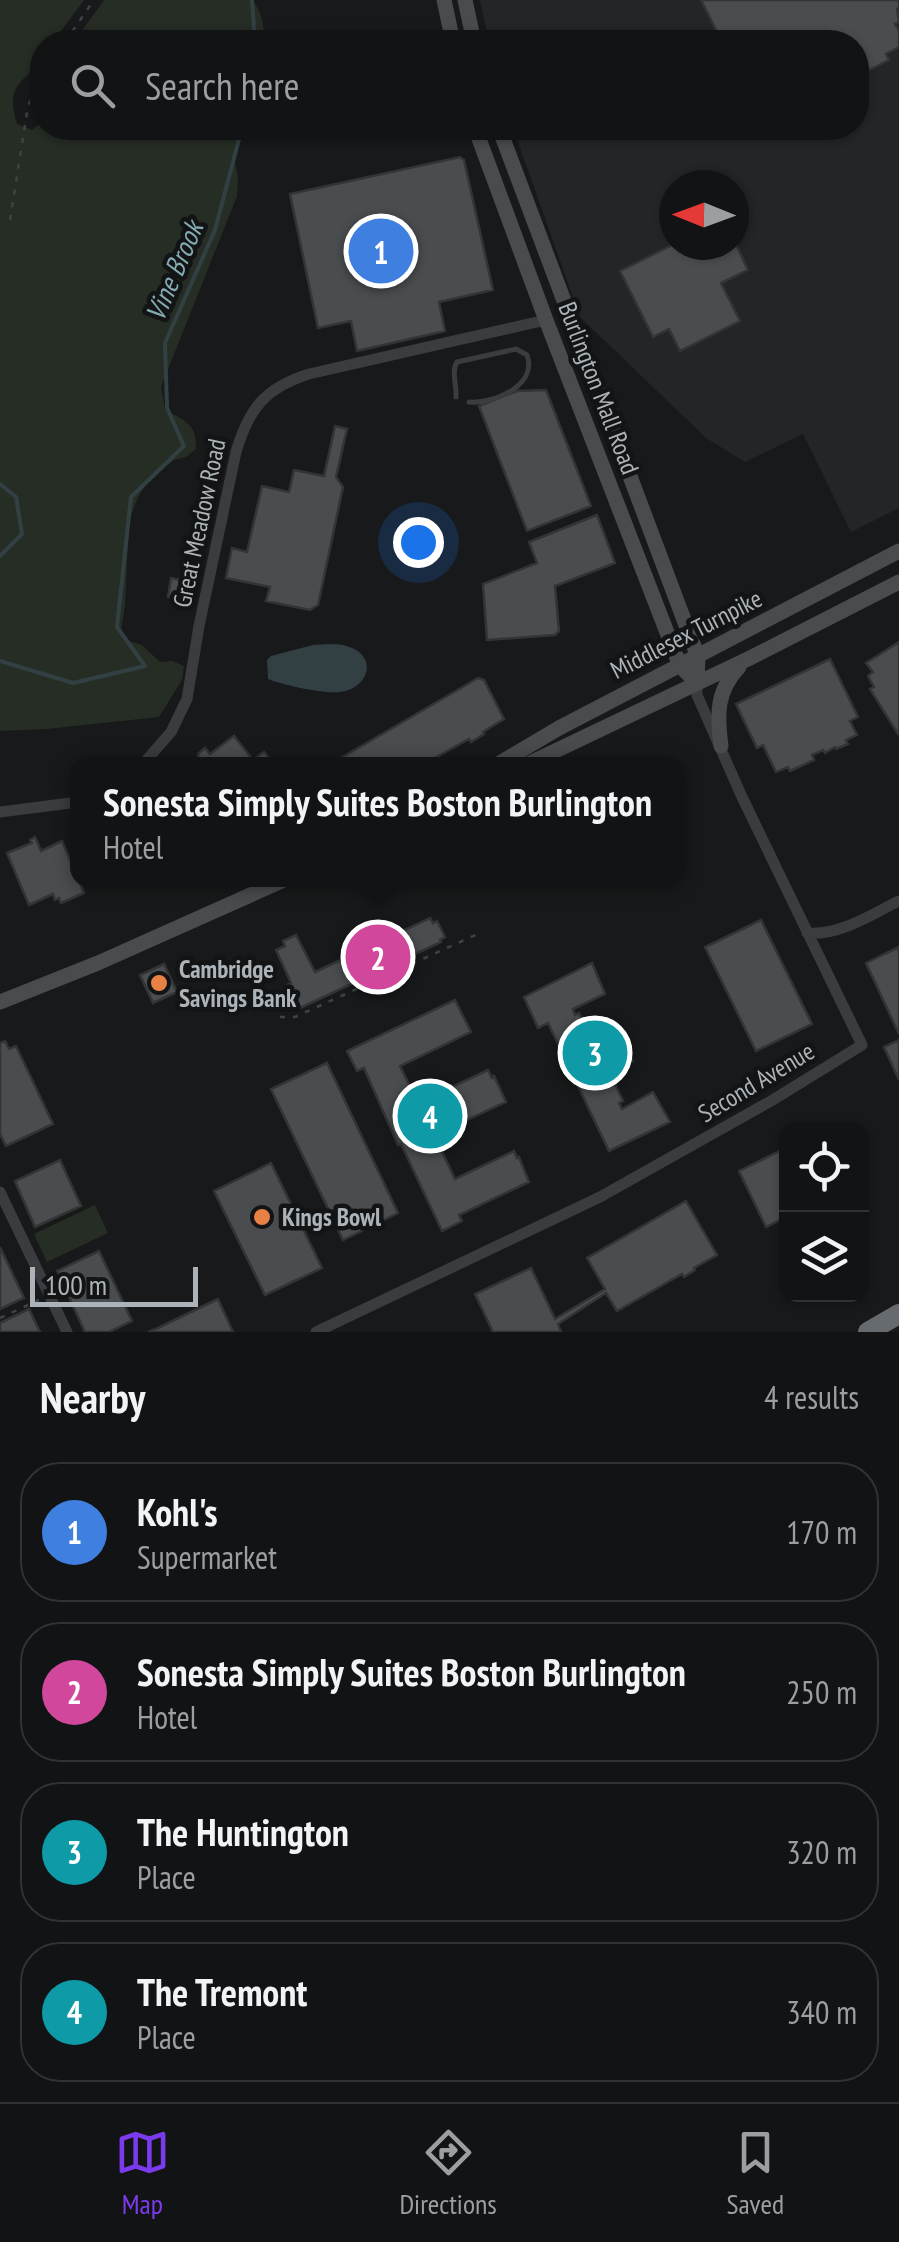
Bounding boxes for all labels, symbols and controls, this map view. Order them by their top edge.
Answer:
search box [30,30,869,140]
icon: search [65,58,120,113]
text: Search here [145,61,299,110]
north arrow [659,170,749,260]
water label: Vine Brook [136,212,212,326]
pin: 1 [348,214,414,288]
street label: Burlington Mall Road [551,297,647,479]
street label: Great Meadow Road [166,436,232,610]
your location [393,517,444,568]
street label: Middlesex Turnpike [605,582,767,686]
popup [70,757,685,887]
text: Sonesta Simply Suites Boston Burlington [103,777,652,826]
text: Hotel [103,826,163,868]
pin: 2 [346,920,410,994]
place label: Cambridge Savings Bank [179,953,297,1014]
marker: Cambridge Savings Bank [148,972,170,994]
pin: 3 [562,1016,628,1090]
street label: Second Avenue [692,1035,820,1129]
pin: 4 [398,1078,462,1154]
map controls [779,1122,869,1302]
button: locate [779,1122,869,1212]
place label: Kings Bowl [282,1201,382,1233]
marker: Kings Bowl [251,1206,273,1228]
button: layers [779,1212,869,1302]
scale bar [30,1262,198,1306]
text: 100 m [45,1266,107,1303]
text: Nearby [40,1370,145,1425]
text: 4 results [764,1376,859,1418]
text: Kohl's [137,1487,218,1536]
text: 1 [67,1511,82,1553]
text: 170 m [786,1511,857,1553]
text: Supermarket [137,1536,277,1578]
text: Sonesta Simply Suites Boston Burlington [137,1647,686,1696]
text: 2 [67,1671,82,1713]
text: 250 m [786,1671,857,1713]
text: Hotel [137,1696,197,1738]
text: The Huntington [137,1807,349,1856]
text: 3 [67,1831,82,1873]
text: 320 m [786,1831,857,1873]
text: Place [137,1856,196,1898]
text: The Tremont [137,1967,307,2016]
text: 4 [67,1991,82,2033]
text: 340 m [786,1991,857,2033]
text: Place [137,2016,196,2058]
tab: Map [115,2125,170,2222]
tab: Directions [399,2125,497,2222]
tab: Saved [726,2125,784,2222]

